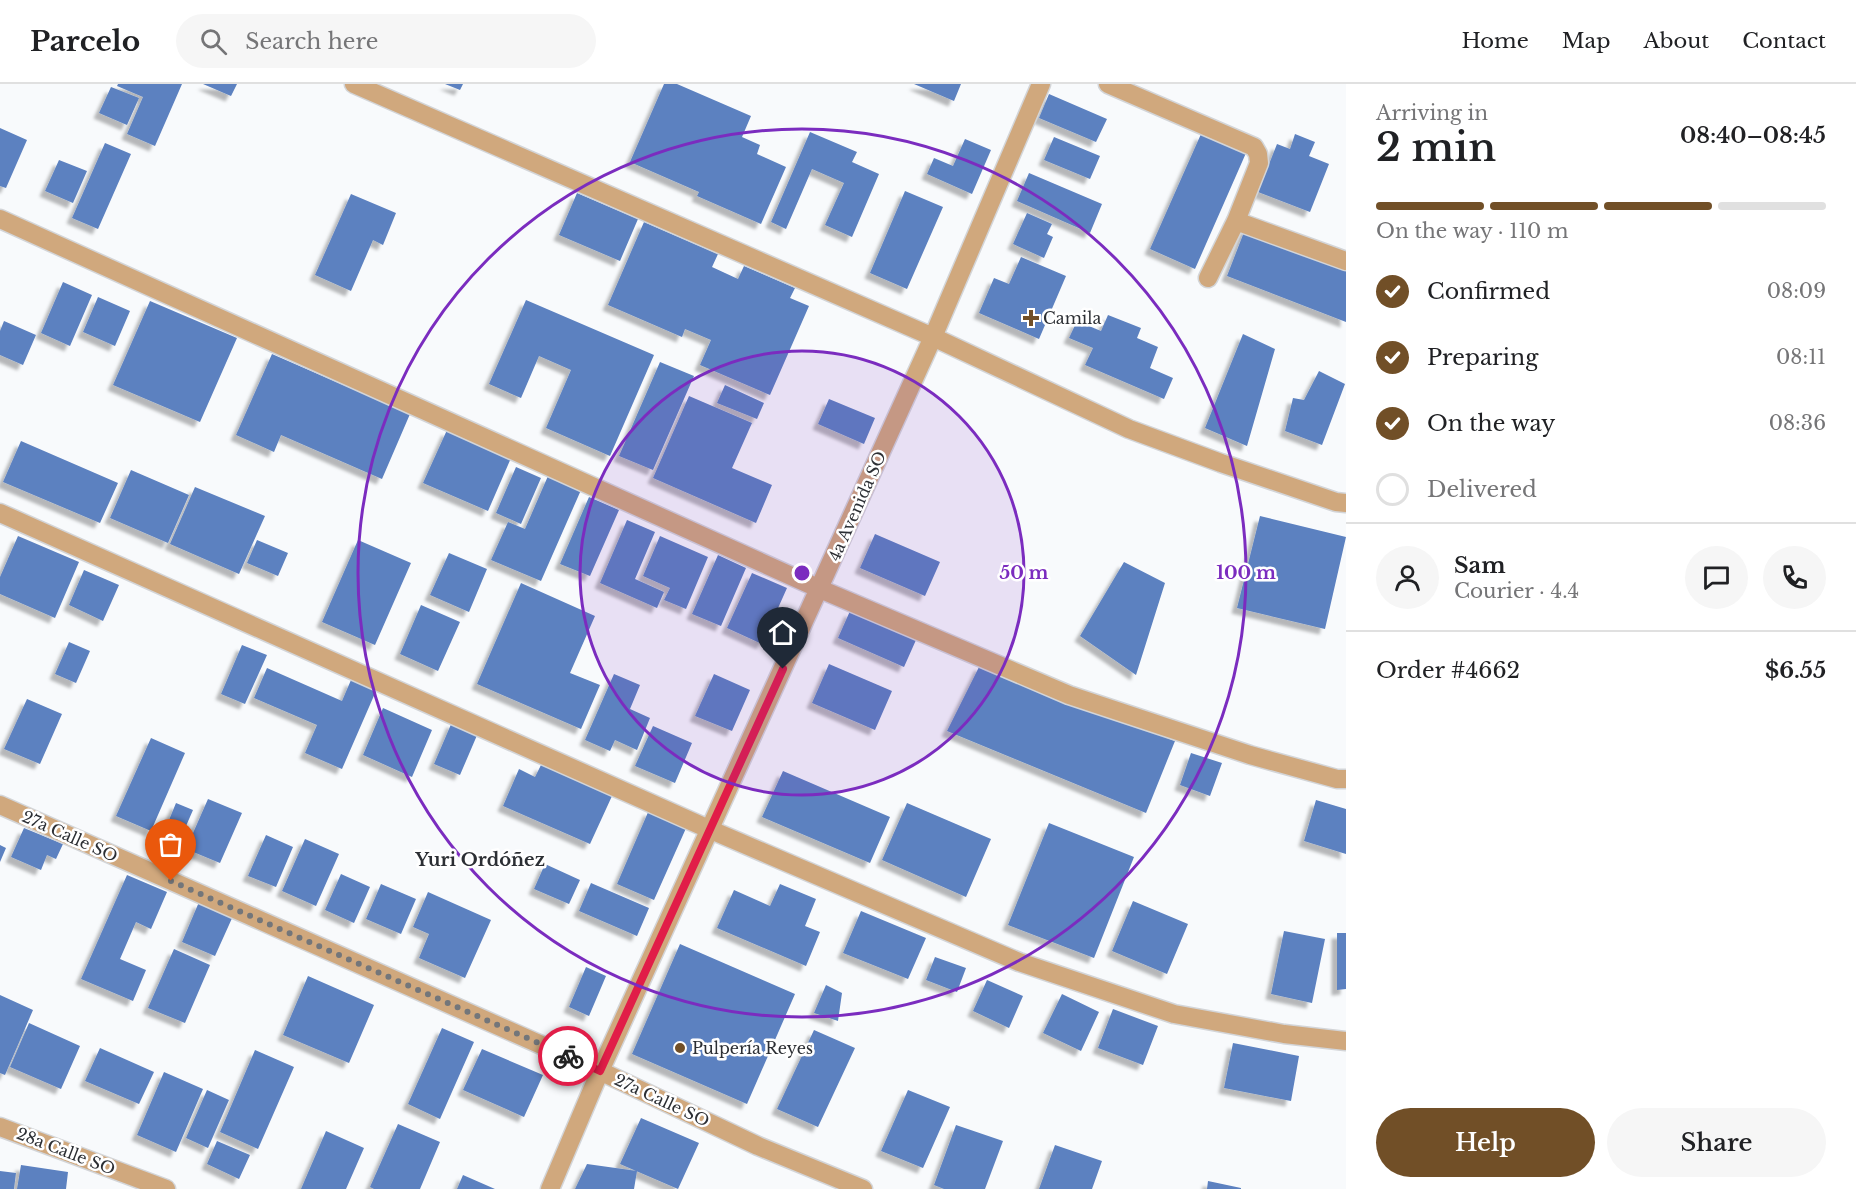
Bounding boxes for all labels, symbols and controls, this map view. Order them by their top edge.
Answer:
search box [176,14,596,68]
text: Parcelo [30,24,140,59]
icon: search [197,25,230,58]
text: Search here [245,28,378,55]
text: Home [1462,28,1529,54]
text: Map [1562,28,1610,54]
text: About [1643,28,1709,54]
text: Contact [1742,28,1826,54]
text: Arriving in [1376,101,1488,125]
text: 08:40–08:45 [1680,122,1826,149]
text: 2 min [1376,123,1496,172]
text: On the way · 110 m [1376,219,1569,243]
icon: check [1376,275,1409,308]
text: Confirmed [1427,278,1550,305]
text: 08:09 [1767,279,1826,303]
place label: Camila [1043,308,1102,328]
marker: Camila [1024,311,1038,325]
icon: check [1376,341,1409,374]
text: Preparing [1427,344,1538,371]
text: 08:11 [1776,345,1826,369]
icon: check [1376,407,1409,440]
text: On the way [1427,410,1555,437]
text: 08:36 [1769,411,1826,435]
street label: 4a Avenida SO [824,448,890,564]
text: Delivered [1427,476,1537,503]
button: person [1376,546,1439,609]
button: chat [1685,546,1748,609]
button: phone [1763,546,1826,609]
text: Sam [1454,552,1506,579]
text: 50 m [1000,562,1049,584]
text: 100 m [1216,562,1276,584]
centre of rings [792,563,812,583]
text: Courier · 4.4 [1454,579,1579,603]
pin [757,607,808,669]
icon: home [766,616,799,649]
text: Order #4662 [1376,657,1520,684]
text: $6.55 [1765,657,1826,684]
street label: 27a Calle SO [19,806,121,866]
pin [145,819,196,881]
icon: bag [154,828,187,861]
district label: Yuri Ordóñez [414,849,545,871]
courier [538,1026,598,1086]
place label: Pulpería Reyes [692,1038,813,1058]
icon: bike [552,1040,585,1073]
marker: Pulpería Reyes [673,1041,687,1055]
street label: 27a Calle SO [611,1069,713,1131]
button: Help [1376,1108,1595,1177]
button: Share [1607,1108,1826,1177]
street label: 28a Calle SO [14,1123,118,1179]

